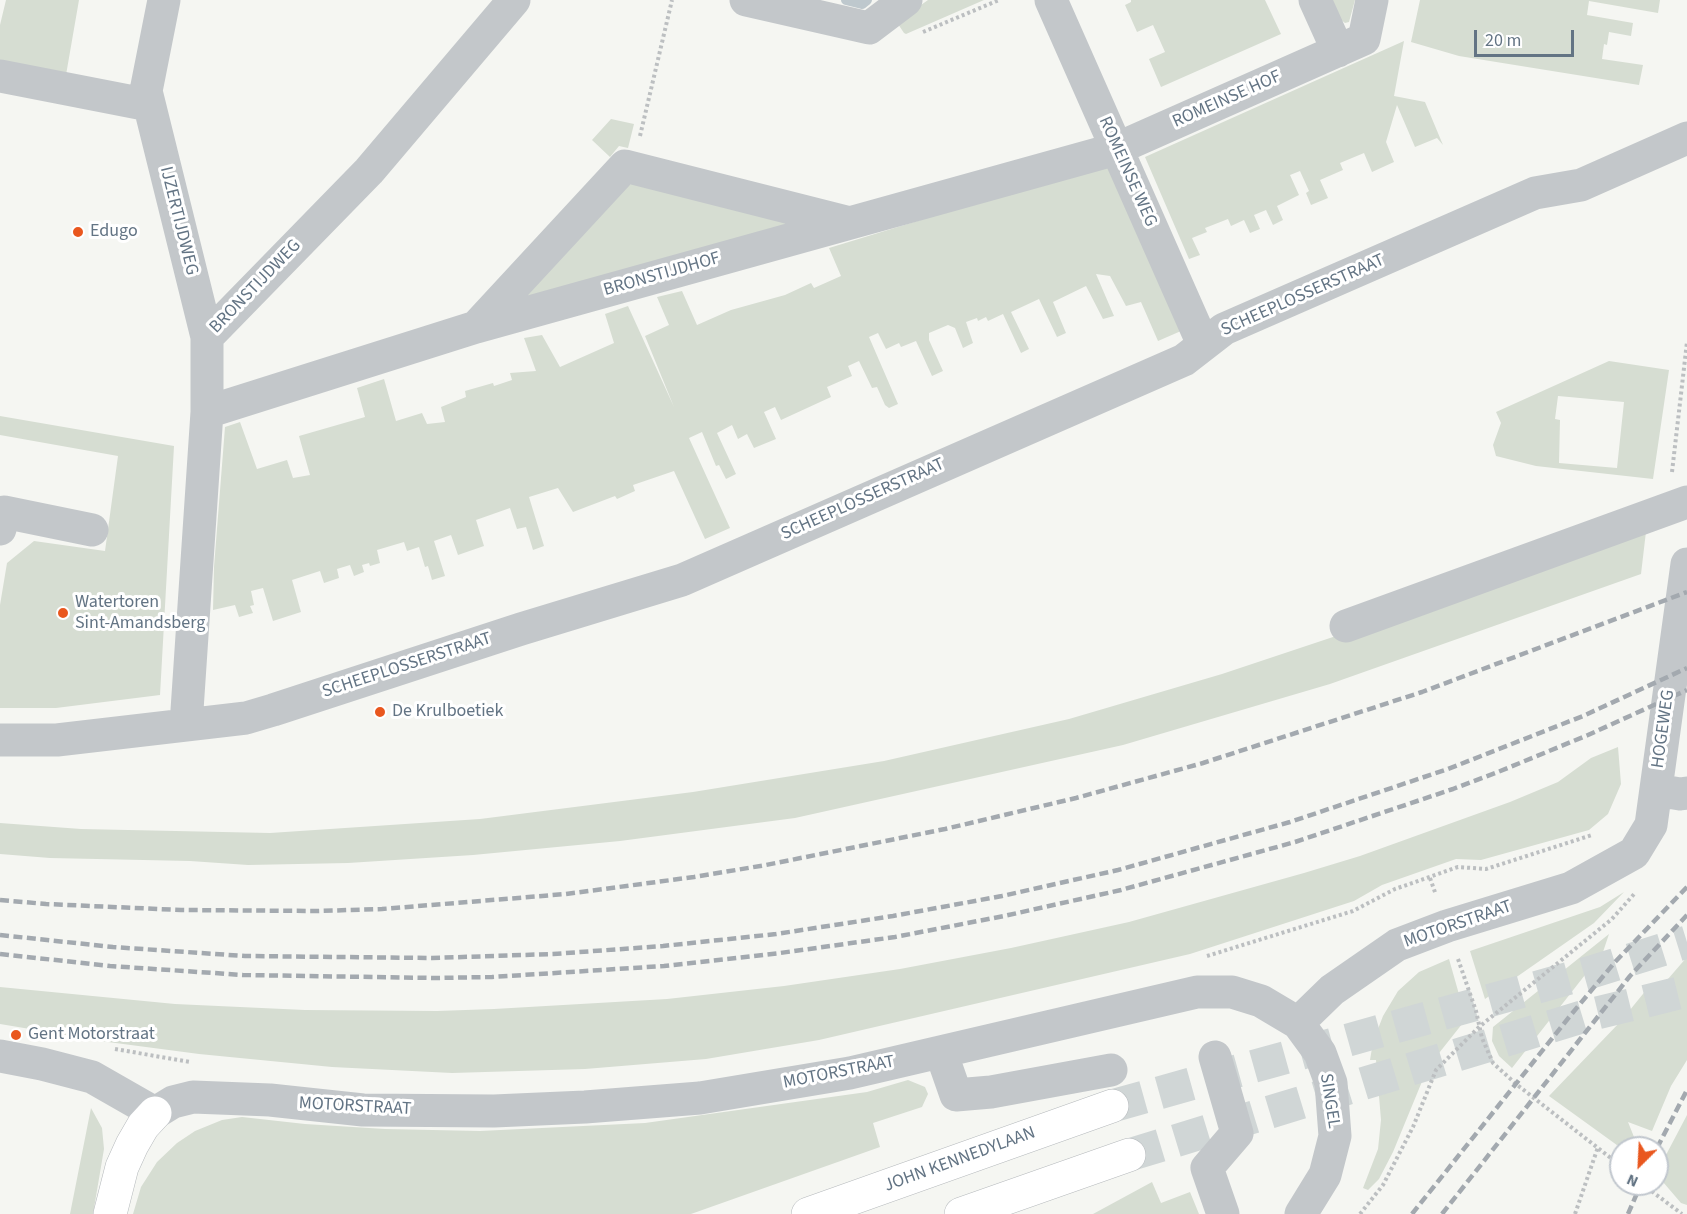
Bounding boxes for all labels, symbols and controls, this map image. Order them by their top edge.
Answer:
scale bar [1477,18,1578,56]
text: 20 m [1485,28,1521,53]
street label: ROMEINSE HOF [1169,66,1285,134]
street label: ROMEINSE WEG [1093,113,1161,231]
street label: IJZERTIJDWEG [154,164,202,278]
place label: Edugo [90,221,138,243]
marker: Edugo [71,225,85,239]
street label: BRONSTIJDWEG [206,235,306,339]
street label: BRONSTIJDHOF [601,248,723,302]
street label: SCHEEPLOSSERSTRAAT [1218,250,1388,342]
street label: SCHEEPLOSSERSTRAAT [778,454,948,546]
place label: Watertoren Sint-Amandsberg [75,592,205,634]
marker: Watertoren Sint-Amandsberg [56,606,70,620]
street label: SCHEEPLOSSERSTRAAT [320,628,494,704]
street label: HOGEWEG [1648,688,1680,770]
place label: De Krulboetiek [392,701,503,723]
marker: De Krulboetiek [373,705,387,719]
street label: MOTORSTRAAT [1401,896,1515,954]
place label: Gent Motorstraat [28,1024,155,1046]
marker: Gent Motorstraat [9,1028,23,1042]
street label: MOTORSTRAAT [782,1052,896,1094]
street label: SINGEL [1314,1072,1344,1130]
street label: MOTORSTRAAT [298,1093,412,1121]
street label: JOHN KENNEDYLAAN [881,1123,1039,1197]
north arrow [1609,1136,1669,1196]
text: N [1623,1168,1642,1193]

